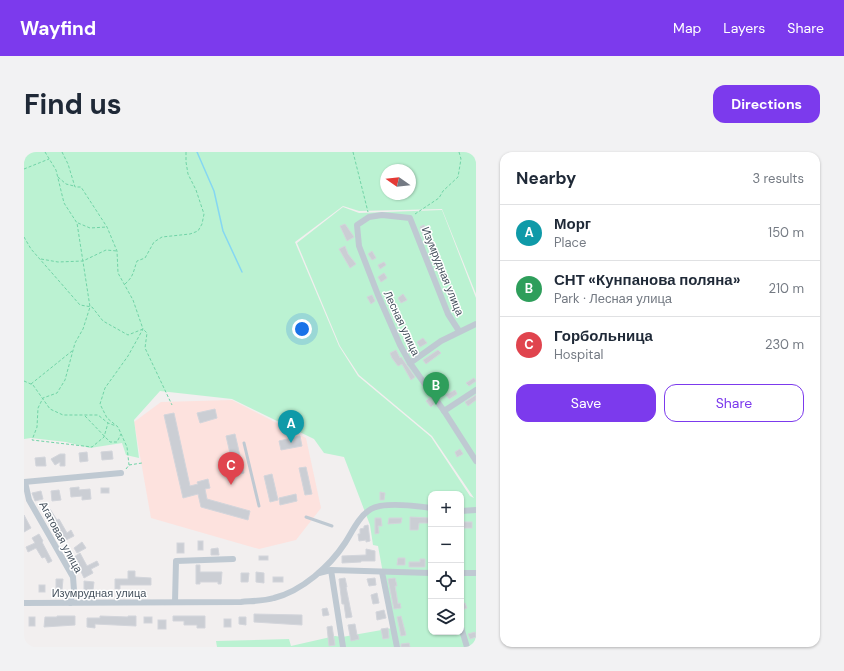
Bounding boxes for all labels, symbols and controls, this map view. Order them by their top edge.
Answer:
text: Wayfind [20,16,96,41]
text: Map [673,19,701,37]
text: Layers [723,19,765,37]
text: Share [787,19,824,37]
button: Directions [713,85,820,123]
text: Find us [24,86,122,123]
north arrow [380,164,416,200]
text: Nearby [516,167,576,189]
text: 3 results [752,170,804,187]
text: Морг [554,214,591,234]
text: A [524,224,534,241]
text: 150 m [768,224,804,241]
street label: Изумрудная улица [419,225,468,318]
text: Place [554,234,586,251]
text: СНТ «Кунпанова поляна» [554,270,740,290]
text: B [525,280,533,297]
text: 210 m [769,280,804,297]
street label: Лесная улица [381,288,424,359]
text: Park · Лесная улица [554,290,672,307]
your location [292,319,312,339]
text: Горбольница [554,326,653,346]
text: C [524,336,534,353]
text: 230 m [765,336,804,353]
text: Hospital [554,346,603,363]
pin: B [423,372,449,405]
button: Save [516,384,656,422]
button: Share [664,384,804,422]
pin: A [278,410,304,443]
pin: C [218,452,244,485]
map controls [428,491,464,635]
button: + [428,491,464,527]
street label: Агатовая улица [36,499,86,576]
button: − [428,527,464,563]
button: locate [428,563,464,599]
street label: Изумрудная улица [52,586,147,600]
button: layers [428,599,464,635]

